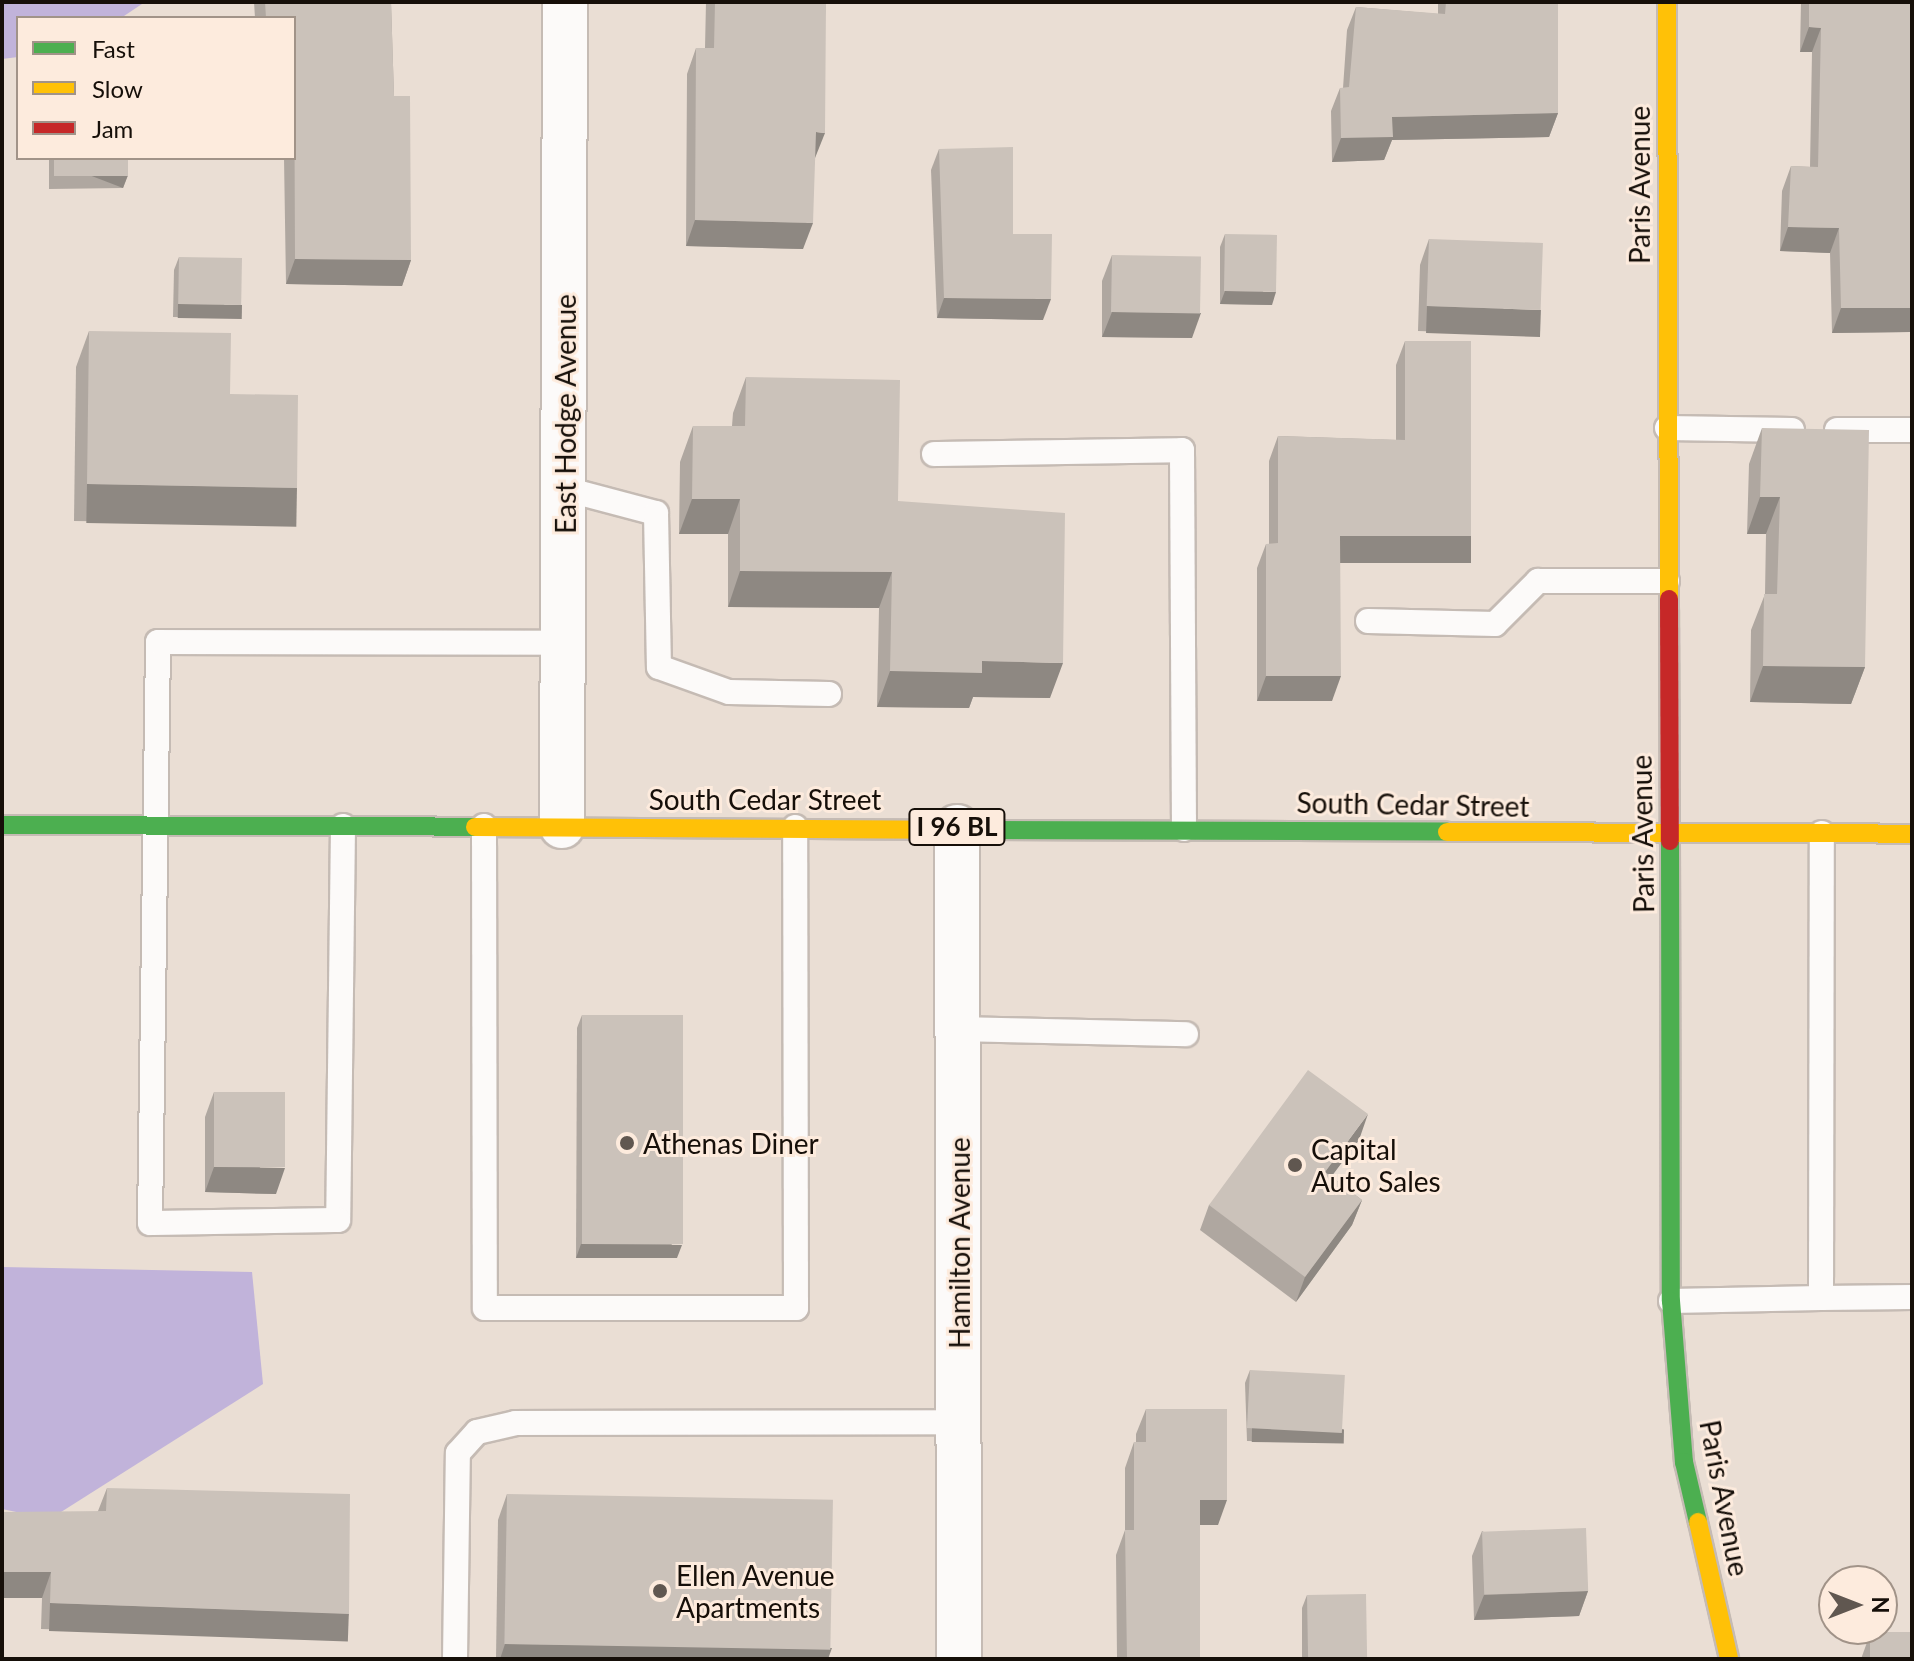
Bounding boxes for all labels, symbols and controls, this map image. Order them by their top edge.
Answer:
legend [16,16,296,160]
text: Fast [92,34,135,63]
text: Slow [92,74,143,103]
street label: Paris Avenue [1622,105,1656,265]
text: Jam [92,114,133,143]
street label: East Hodge Avenue [548,294,582,534]
street label: Paris Avenue [1624,754,1660,914]
street label: South Cedar Street [648,782,882,816]
street label: South Cedar Street [1296,785,1530,823]
road number: I 96 BL [907,805,1007,849]
place label: Athenas Diner [643,1126,819,1160]
place label: Capital Auto Sales [1311,1132,1441,1198]
marker: Athenas Diner [618,1134,636,1152]
street label: Hamilton Avenue [942,1137,976,1349]
marker: Capital Auto Sales [1286,1156,1304,1174]
street label: Paris Avenue [1693,1417,1757,1579]
place label: Ellen Avenue Apartments [676,1558,836,1624]
north arrow [1818,1565,1898,1645]
marker: Ellen Avenue Apartments [651,1582,669,1600]
text: N [1867,1597,1894,1613]

